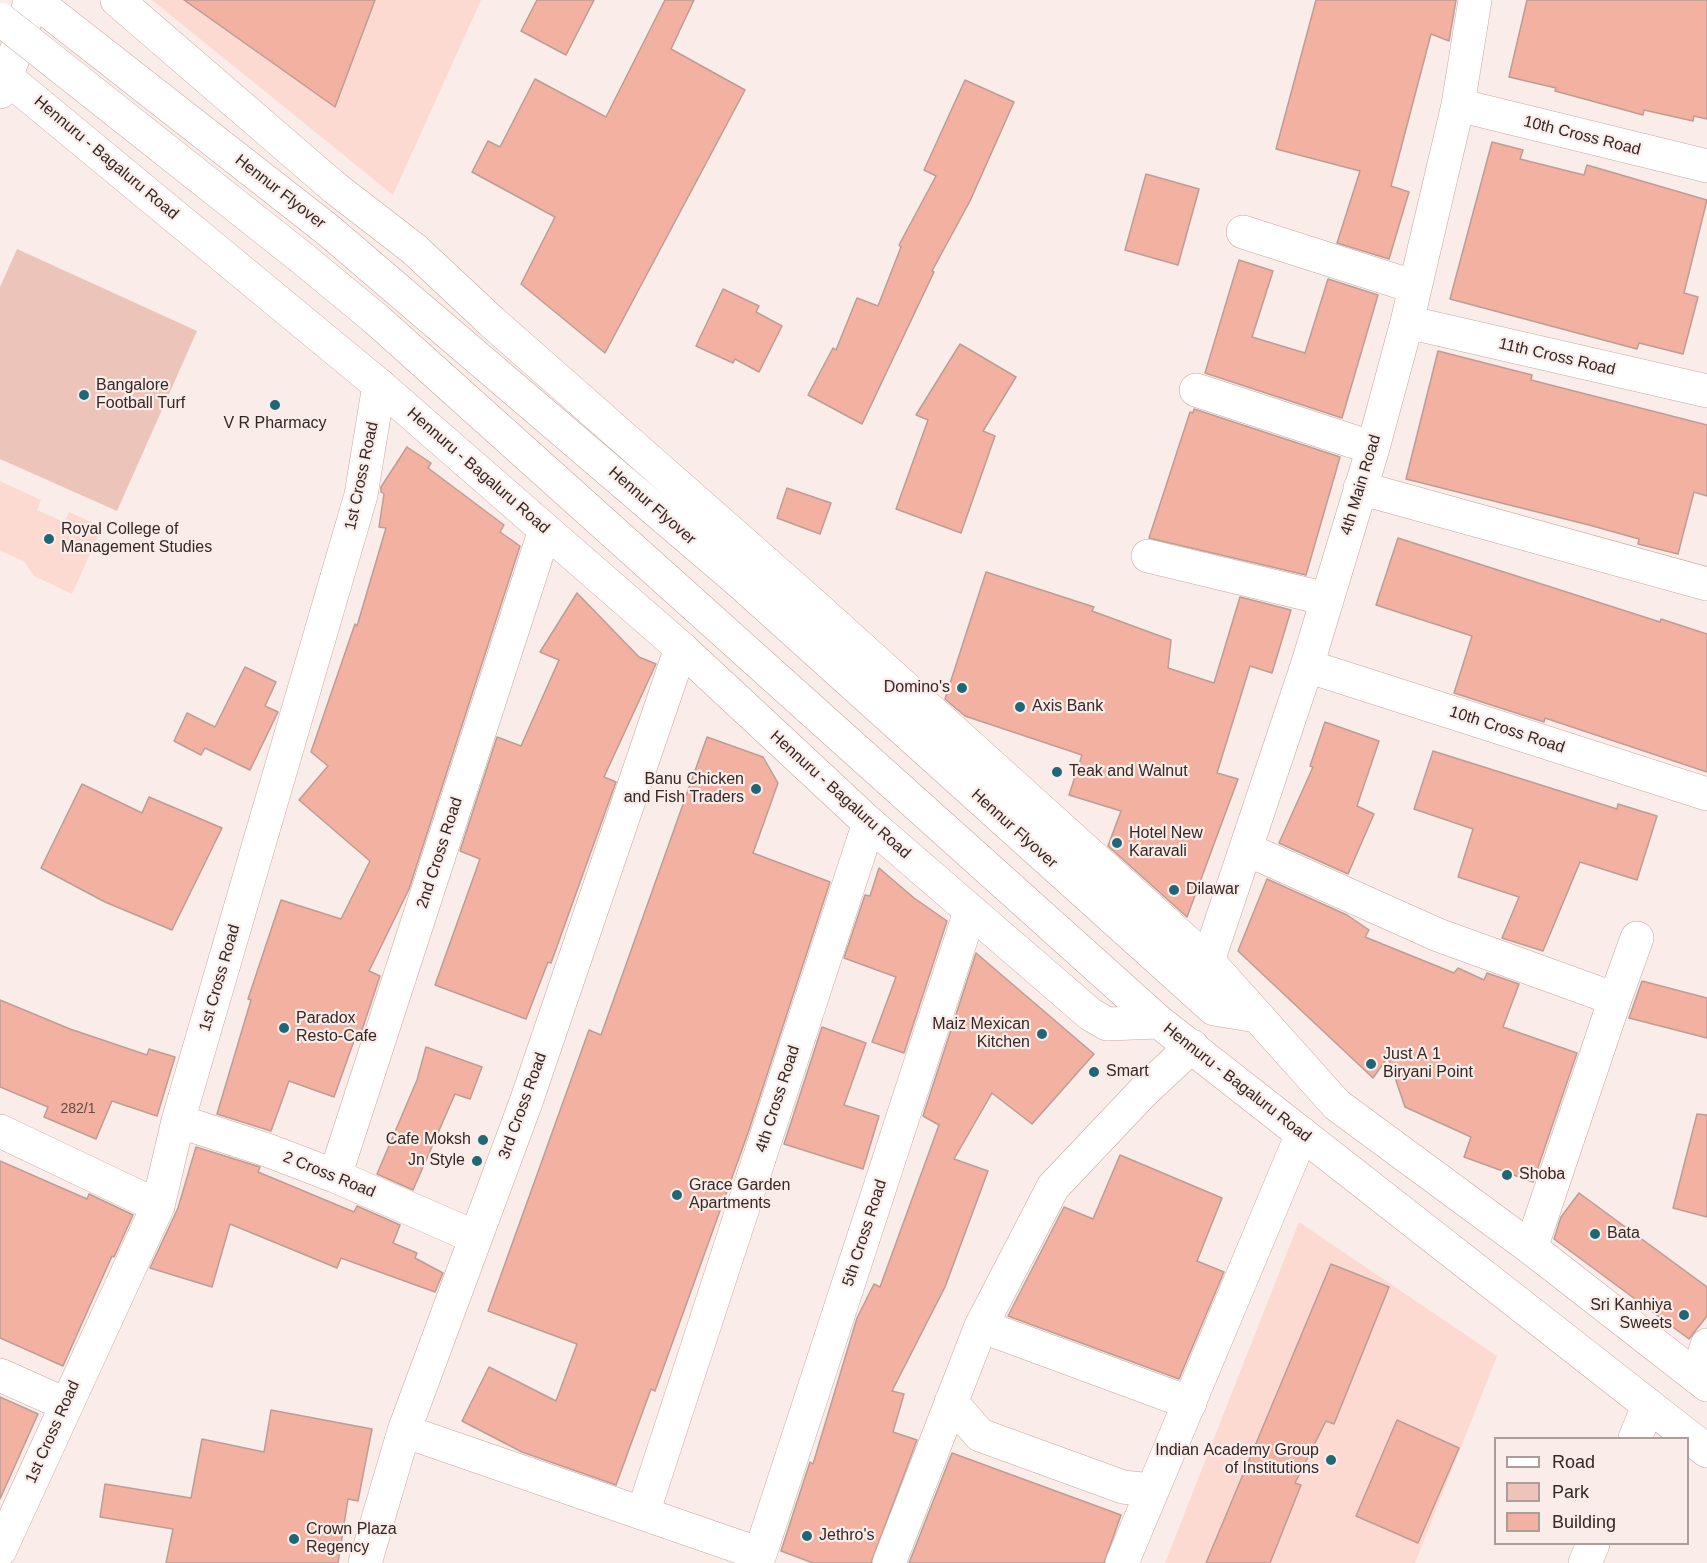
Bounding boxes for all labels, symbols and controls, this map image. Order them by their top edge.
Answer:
street label: Hennuru - Bagaluru Road [30,92,182,224]
street label: 10th Cross Road [1521,112,1643,160]
street label: Hennur Flyover [231,151,329,233]
street label: 11th Cross Road [1497,334,1617,380]
place label: Bangalore Football Turf [96,376,185,414]
marker: Bangalore Football Turf [77,388,91,402]
marker: V R Pharmacy [268,398,282,412]
street label: Hennuru - Bagaluru Road [403,404,553,538]
place label: V R Pharmacy [223,414,327,434]
street label: 1st Cross Road [341,420,383,532]
street label: 4th Main Road [1337,432,1385,538]
street label: Hennur Flyover [604,463,700,549]
place label: Royal College of Management Studies [61,520,212,558]
marker: Royal College of Management Studies [42,532,56,546]
place label: Domino's [884,678,950,698]
marker: Domino's [955,681,969,695]
place label: Axis Bank [1032,697,1103,717]
marker: Axis Bank [1013,700,1027,714]
street label: 10th Cross Road [1447,702,1567,758]
street label: Hennuru - Bagaluru Road [766,727,914,863]
place label: Teak and Walnut [1069,762,1188,782]
marker: Teak and Walnut [1050,765,1064,779]
place label: Banu Chicken and Fish Traders [624,770,744,808]
marker: Banu Chicken and Fish Traders [749,782,763,796]
street label: Hennur Flyover [967,785,1061,873]
street label: 2nd Cross Road [413,795,467,911]
place label: Hotel New Karavali [1129,824,1203,862]
marker: Hotel New Karavali [1110,836,1124,850]
place label: Dilawar [1186,880,1239,900]
marker: Dilawar [1167,883,1181,897]
street label: 1st Cross Road [196,922,244,1034]
place label: Paradox Resto-Cafe [296,1009,377,1047]
place label: Maiz Mexican Kitchen [932,1015,1030,1053]
street label: Hennuru - Bagaluru Road [1159,1019,1315,1147]
marker: Paradox Resto-Cafe [277,1021,291,1035]
marker: Maiz Mexican Kitchen [1035,1027,1049,1041]
street label: 4th Cross Road [752,1043,804,1155]
place label: Just A 1 Biryani Point [1383,1045,1473,1083]
street label: 3rd Cross Road [495,1050,551,1162]
marker: Just A 1 Biryani Point [1364,1057,1378,1071]
place label: Smart [1106,1062,1149,1082]
marker: Smart [1087,1065,1101,1079]
house number: 282/1 [60,1101,96,1117]
place label: Cafe Moksh [386,1130,471,1150]
marker: Cafe Moksh [476,1133,490,1147]
street label: 2 Cross Road [280,1148,378,1202]
place label: Jn Style [408,1151,465,1171]
marker: Jn Style [470,1154,484,1168]
place label: Shoba [1519,1165,1565,1185]
marker: Shoba [1500,1168,1514,1182]
place label: Grace Garden Apartments [689,1176,790,1214]
street label: 5th Cross Road [839,1177,891,1289]
marker: Grace Garden Apartments [670,1188,684,1202]
place label: Bata [1607,1224,1640,1244]
marker: Bata [1588,1227,1602,1241]
place label: Sri Kanhiya Sweets [1590,1296,1672,1334]
marker: Sri Kanhiya Sweets [1677,1308,1691,1322]
street label: 1st Cross Road [22,1378,84,1486]
legend [1494,1437,1689,1545]
place label: Indian Academy Group of Institutions [1155,1441,1319,1479]
text: Road [1552,1452,1595,1472]
marker: Indian Academy Group of Institutions [1324,1453,1338,1467]
text: Park [1552,1482,1589,1502]
text: Building [1552,1512,1616,1532]
place label: Crown Plaza Regency [306,1520,397,1558]
place label: Jethro's [819,1526,875,1546]
marker: Jethro's [800,1529,814,1543]
marker: Crown Plaza Regency [287,1532,301,1546]

